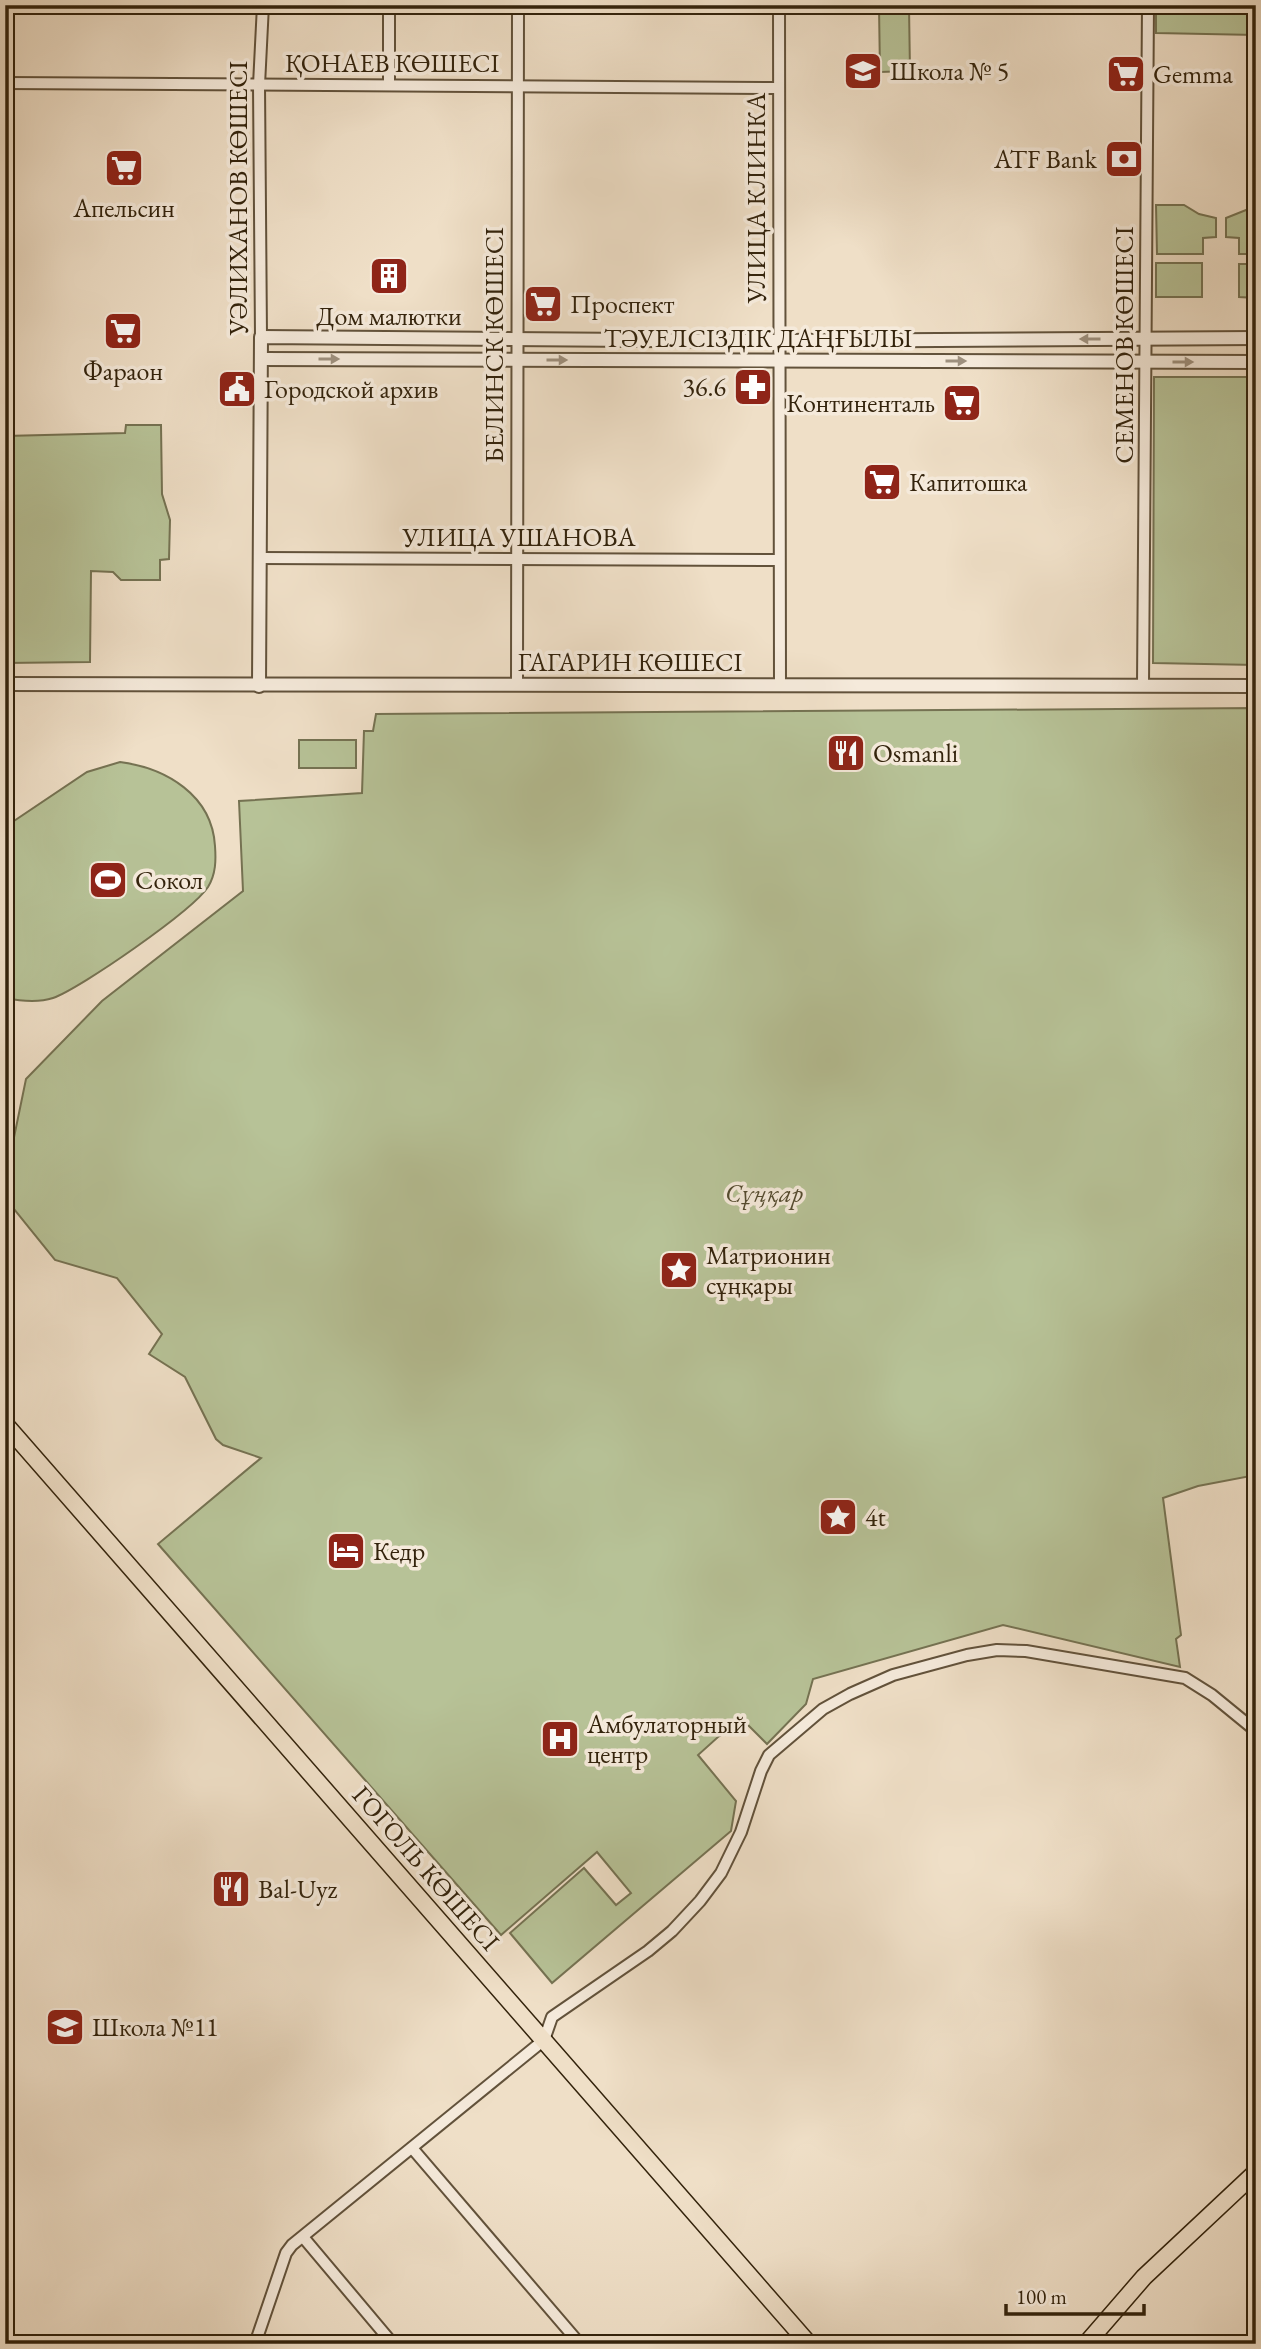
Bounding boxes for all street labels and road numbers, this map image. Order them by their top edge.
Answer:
street label: ҚОНАЕВ КӨШЕСІ [285,46,500,80]
street label: УӘЛИХАНОВ КӨШЕСІ [221,61,255,336]
street label: УЛИЦА КЛИНКА [739,92,773,304]
street label: СЕМЕНОВ КӨШЕСІ [1107,226,1141,464]
street label: БЕЛИНСК КӨШЕСІ [477,227,511,463]
street label: ТӘУЕЛСІЗДІК ДАҢҒЫЛЫ [604,321,912,355]
street label: УЛИЦА УШАНОВА [401,520,637,554]
street label: ГАГАРИН КӨШЕСІ [518,645,742,679]
street label: ГОГОЛЬ КӨШЕСІ [345,1778,507,1958]

